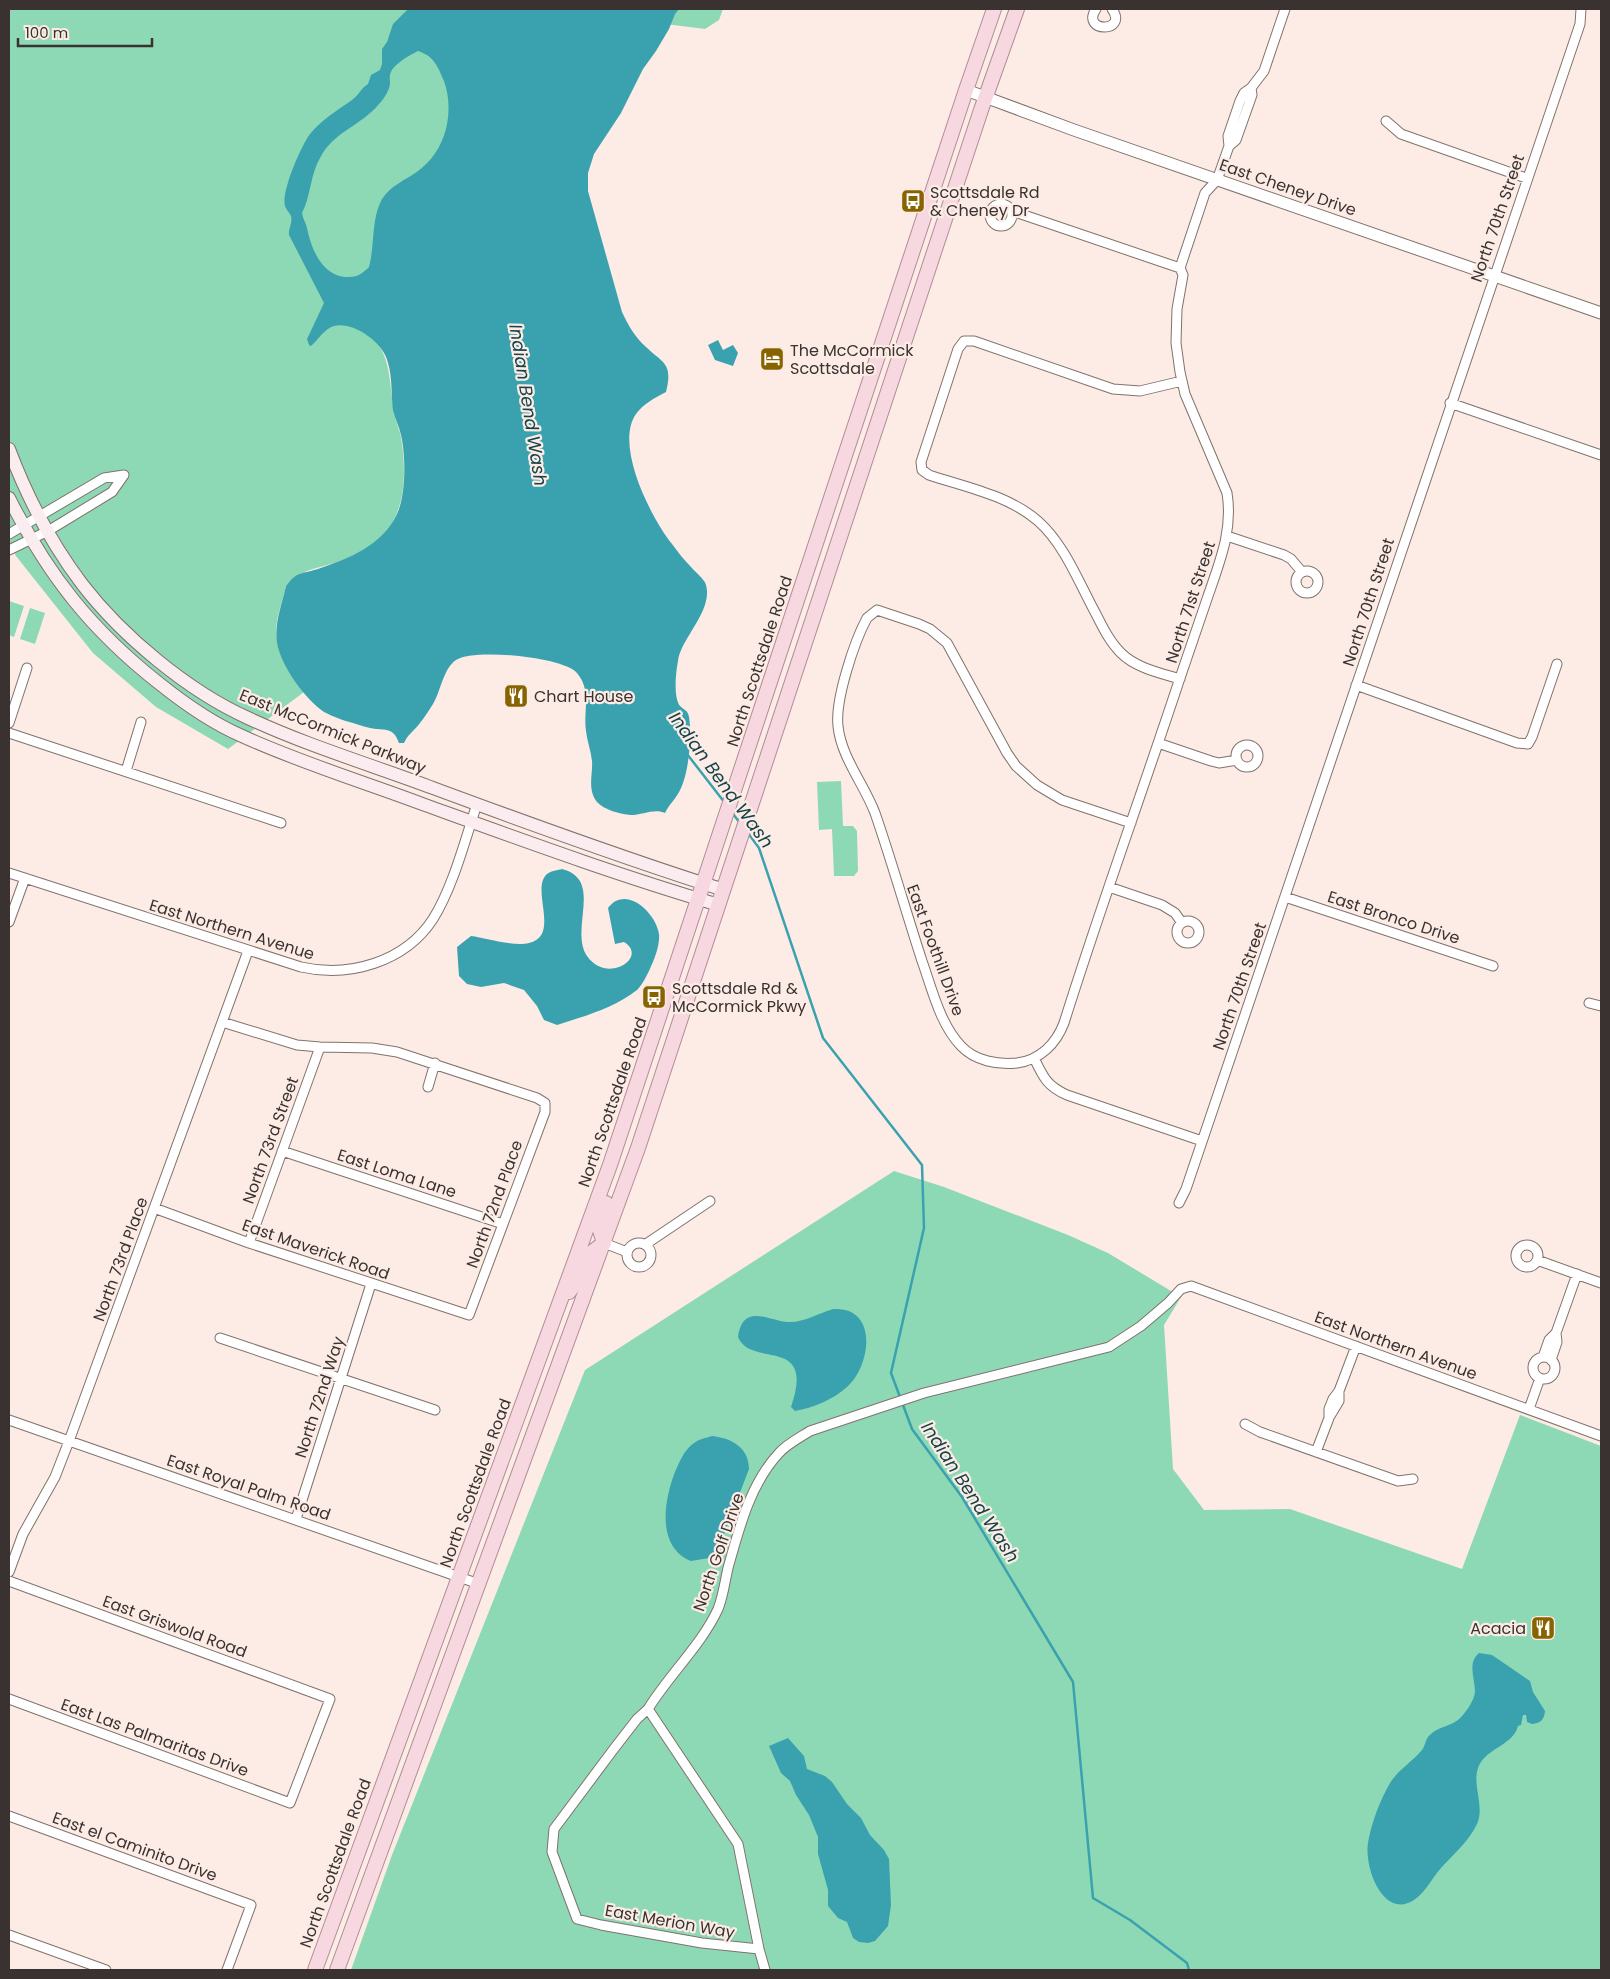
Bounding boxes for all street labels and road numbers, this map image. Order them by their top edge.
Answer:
street label: North 70th Street [1465,151,1530,285]
street label: East Cheney Drive [1216,153,1360,222]
street label: North 70th Street [1337,535,1400,669]
street label: North 71st Street [1160,538,1221,666]
street label: North Scottsdale Road [721,573,798,750]
street label: East McCormick Parkway [236,683,430,779]
street label: East Foothill Drive [901,881,970,1019]
street label: East Bronco Drive [1325,885,1463,950]
street label: East Northern Avenue [146,893,317,966]
street label: North 70th Street [1207,919,1272,1053]
street label: North Scottsdale Road [573,1014,652,1190]
street label: North 73rd Street [237,1073,304,1207]
street label: North 72nd Place [461,1137,528,1271]
street label: East Loma Lane [334,1143,459,1204]
street label: North 73rd Place [87,1194,154,1324]
street label: East Maverick Road [239,1213,393,1286]
street label: East Northern Avenue [1311,1305,1480,1386]
street label: North 72nd Way [289,1333,350,1461]
street label: North Scottsdale Road [434,1395,517,1571]
street label: East Royal Palm Road [164,1449,334,1526]
street label: North Golf Drive [687,1490,750,1615]
street label: East Griswold Road [99,1590,250,1663]
street label: East Las Palmaritas Drive [58,1693,252,1782]
street label: North Scottsdale Road [294,1775,377,1951]
street label: East el Caminito Drive [49,1806,220,1887]
street label: East Merion Way [603,1899,737,1944]

